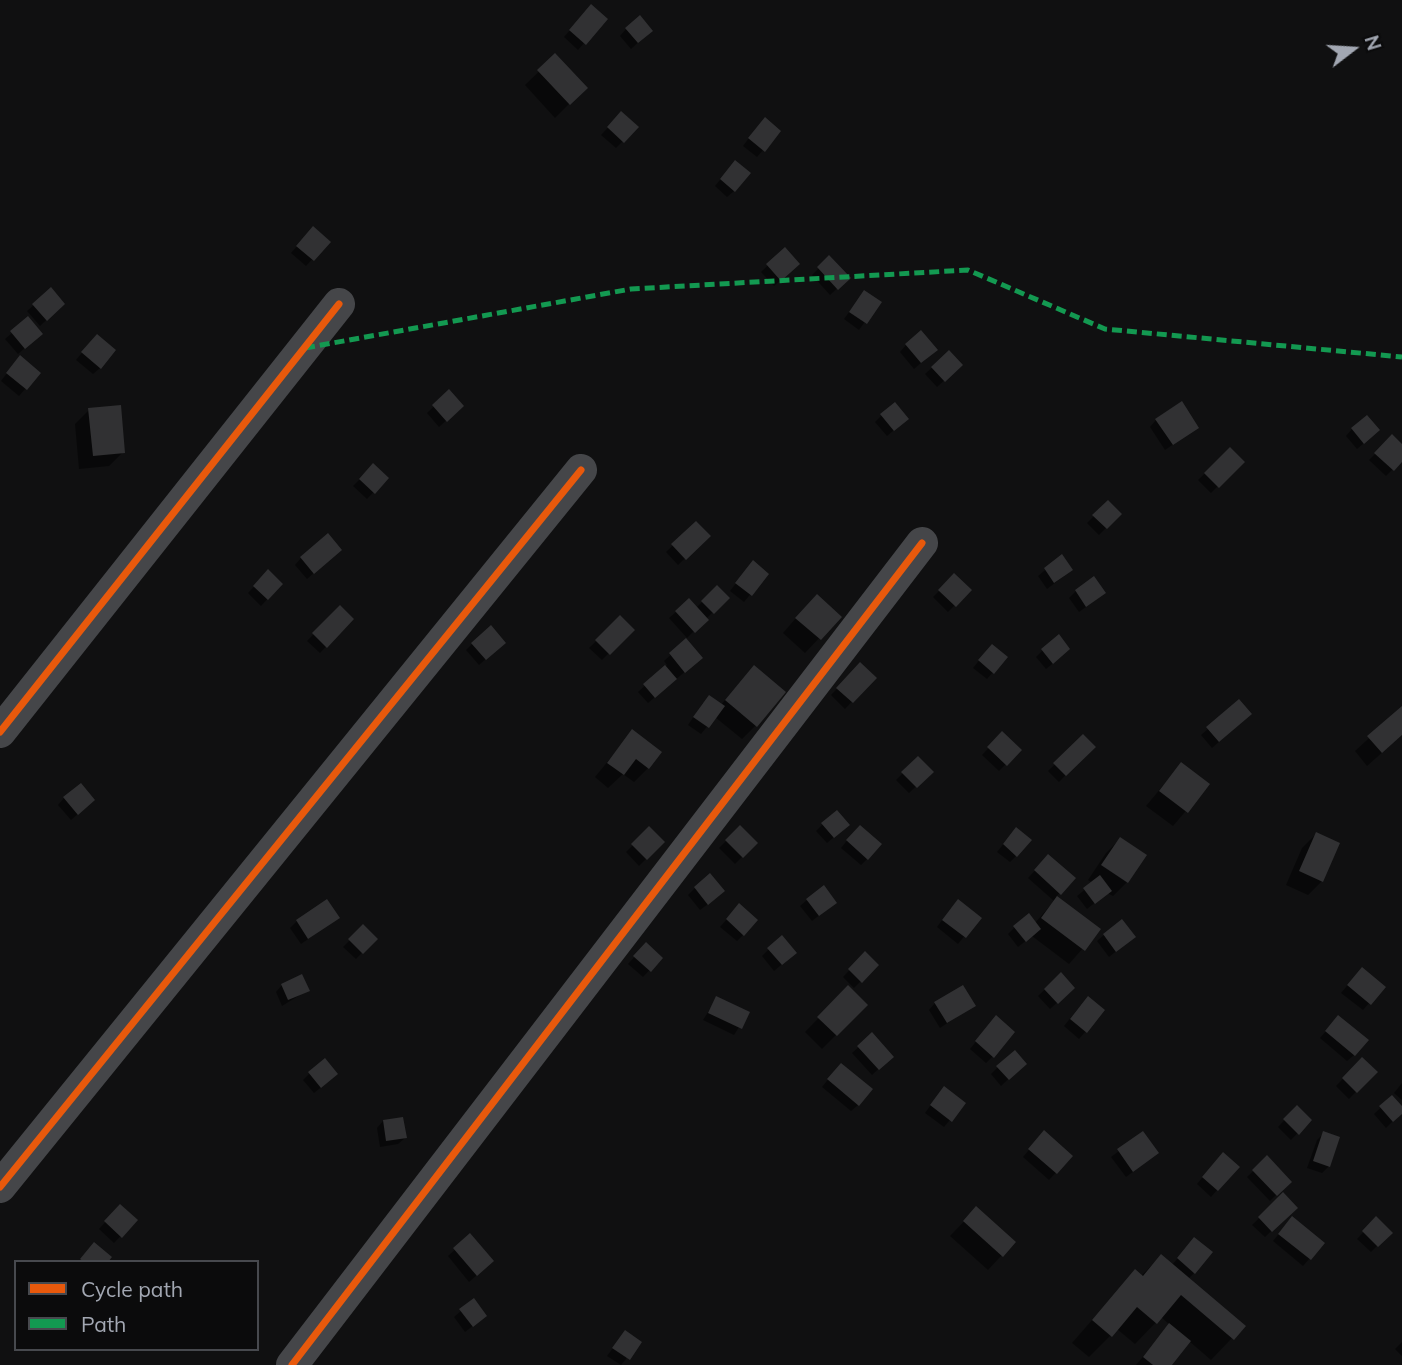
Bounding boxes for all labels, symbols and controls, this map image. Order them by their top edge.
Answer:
north arrow [1318,14,1388,84]
text: N [1360,32,1387,53]
legend [14,1260,259,1351]
text: Cycle path [81,1276,183,1302]
text: Path [81,1311,126,1337]

